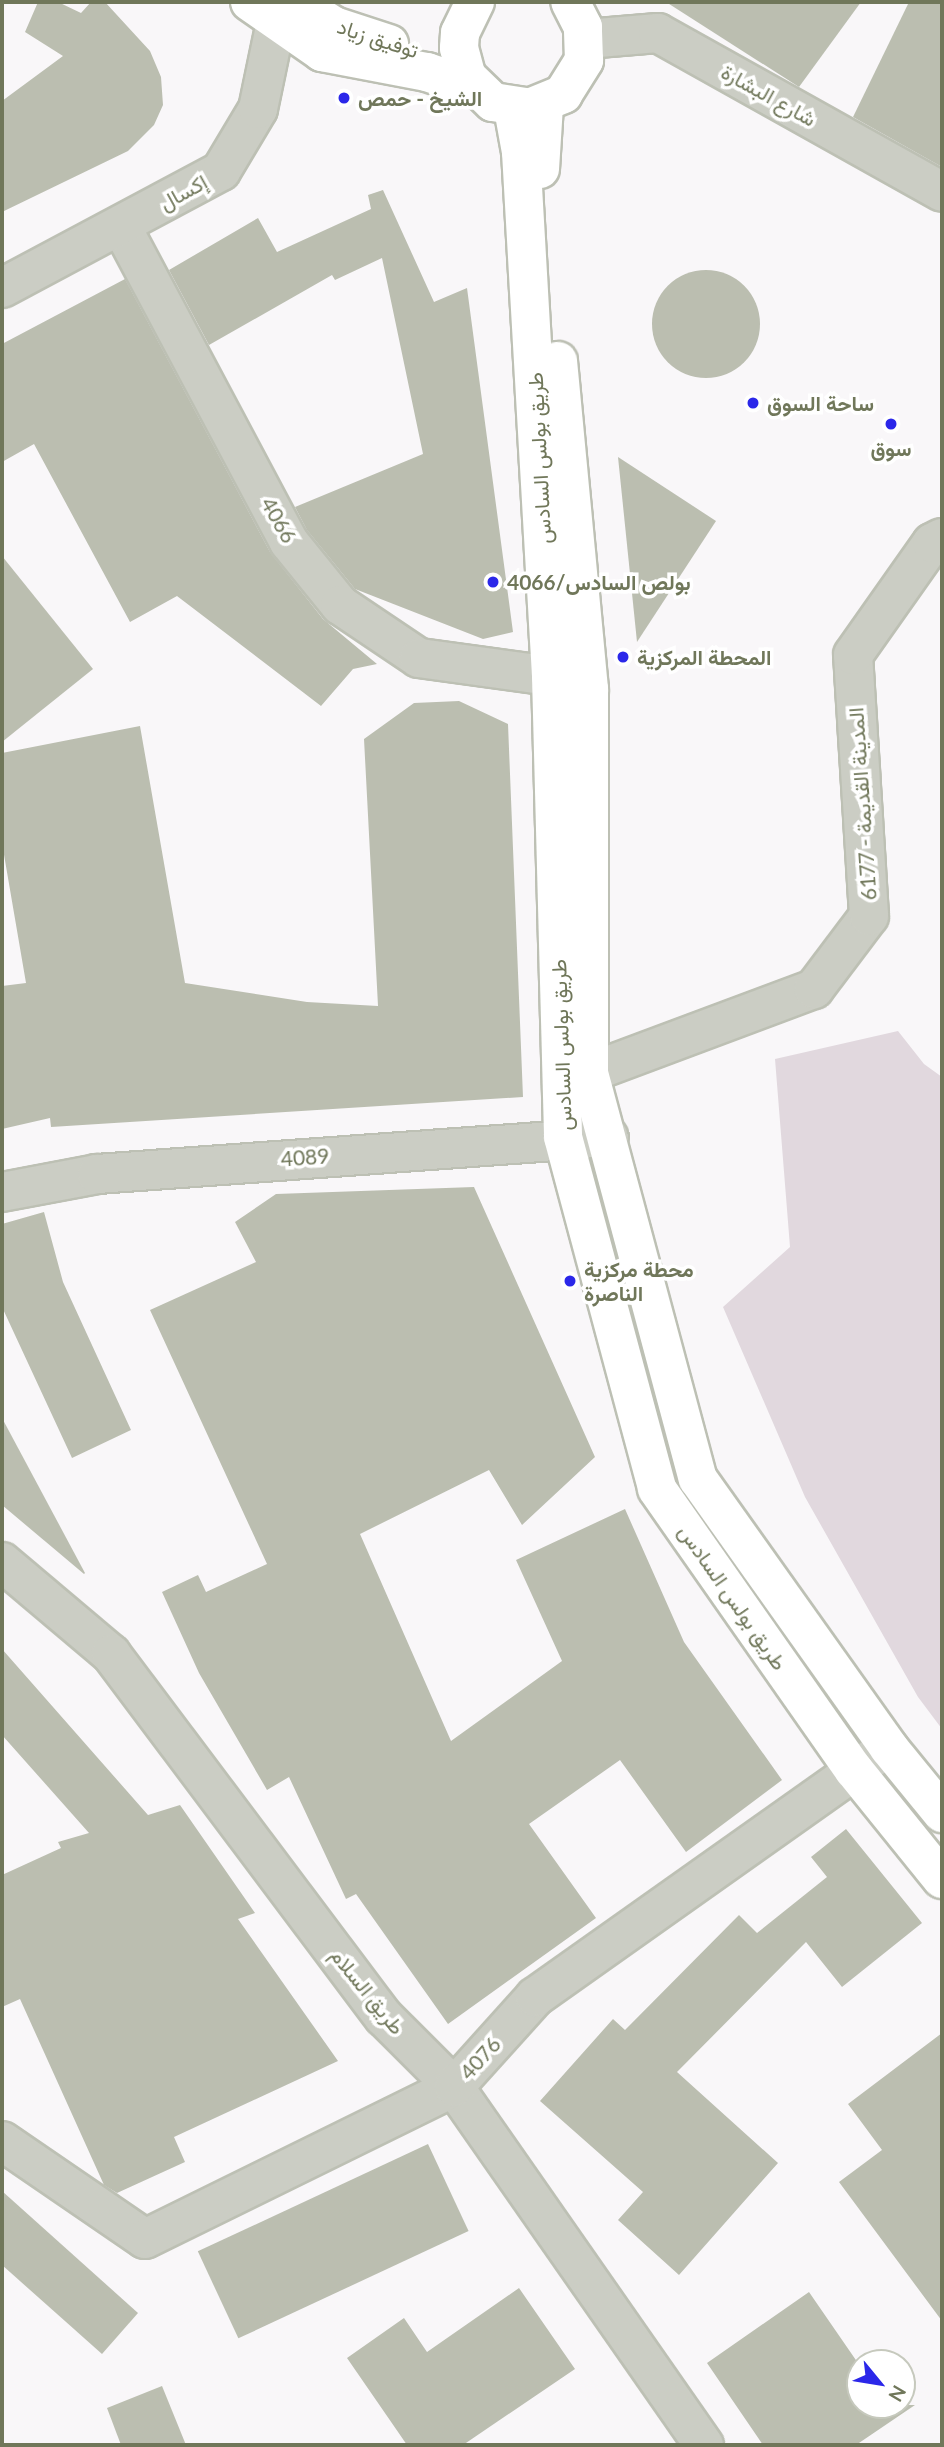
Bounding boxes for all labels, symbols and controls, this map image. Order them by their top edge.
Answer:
street label: توفيق زياد [334,13,422,63]
street label: شارع البشارة [717,59,821,131]
place label: الشيخ - حمص [358,85,482,111]
marker: الشيخ - حمص [336,90,352,106]
street label: إكسال [155,169,211,215]
street label: طريق بولس السادس [522,372,556,544]
place label: ساحة السوق [767,390,874,416]
marker: ساحة السوق [745,395,761,411]
marker: سوق [883,416,899,432]
place label: سوق [870,435,912,461]
street label: 4066 [256,493,302,547]
place label: بولص السادس/4066 [507,569,691,595]
marker: بولص السادس/4066 [485,574,501,590]
place label: المحطة المركزية [637,644,771,670]
marker: المحطة المركزية [615,649,631,665]
street label: المدينة القديمة - 6177 [843,707,881,901]
street label: طريق بولس السادس [545,959,577,1131]
street label: 4089 [280,1143,330,1171]
place label: محطة مركزية الناصرة [584,1256,694,1306]
marker: محطة مركزية الناصرة [562,1273,578,1289]
street label: طريق بولس السادس [673,1519,793,1675]
street label: طريق السلام [326,1943,410,2039]
street label: 4076 [454,2031,506,2085]
north arrow [846,2349,916,2419]
text: N [884,2382,912,2406]

